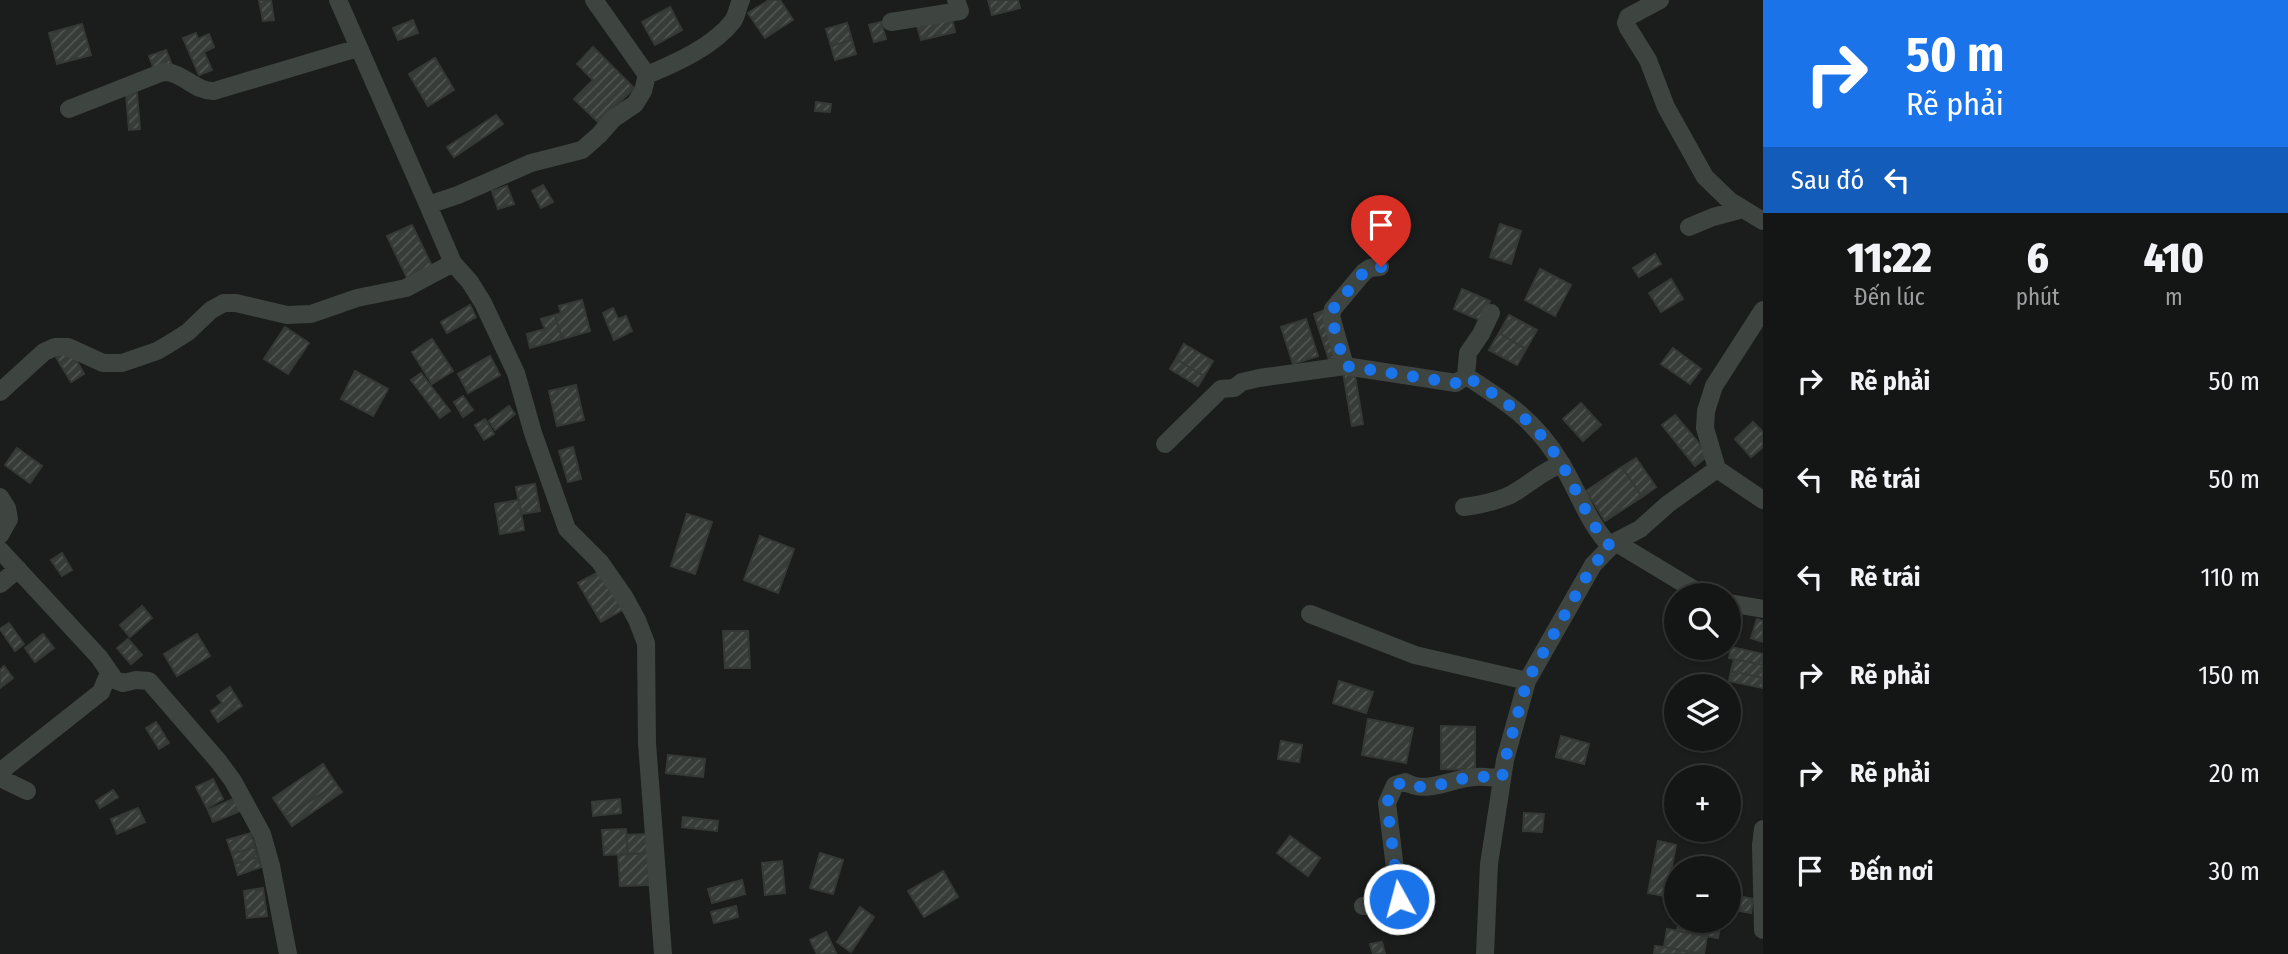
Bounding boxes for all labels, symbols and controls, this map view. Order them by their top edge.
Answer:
text: 50 m [1906,25,2004,84]
icon: right [1791,28,1882,119]
text: Rẽ phải [1906,85,2004,123]
icon: left [1878,161,1916,199]
text: Sau đó [1791,165,1864,196]
pin [1351,195,1411,267]
icon: arrive [1362,206,1400,244]
text: 11:22 [1847,233,1932,283]
text: 6 [2026,233,2049,283]
text: 410 [2144,233,2204,283]
text: Đến lúc [1854,283,1925,311]
text: phút [2016,283,2060,311]
text: m [2165,283,2183,311]
icon: right [1791,362,1829,400]
text: Rẽ phải [1850,366,1930,397]
text: 50 m [2208,366,2260,397]
icon: left [1791,460,1829,498]
text: Rẽ trái [1850,464,1920,495]
text: 50 m [2208,464,2260,495]
icon: left [1791,558,1829,596]
text: Rẽ trái [1850,562,1920,593]
text: 110 m [2200,562,2260,593]
map controls [1664,583,1741,933]
button: search [1664,583,1741,660]
icon: right [1791,656,1829,694]
text: Rẽ phải [1850,660,1930,691]
text: 150 m [2198,660,2260,691]
button: layers [1664,674,1741,751]
icon: right [1791,754,1829,792]
text: Rẽ phải [1850,758,1930,789]
text: 20 m [2209,758,2260,789]
button: + [1664,765,1741,842]
icon: arrive [1791,852,1829,890]
button: − [1664,856,1741,933]
text: Đến nơi [1850,856,1933,887]
text: 30 m [2209,856,2260,887]
position arrow [1362,862,1436,936]

